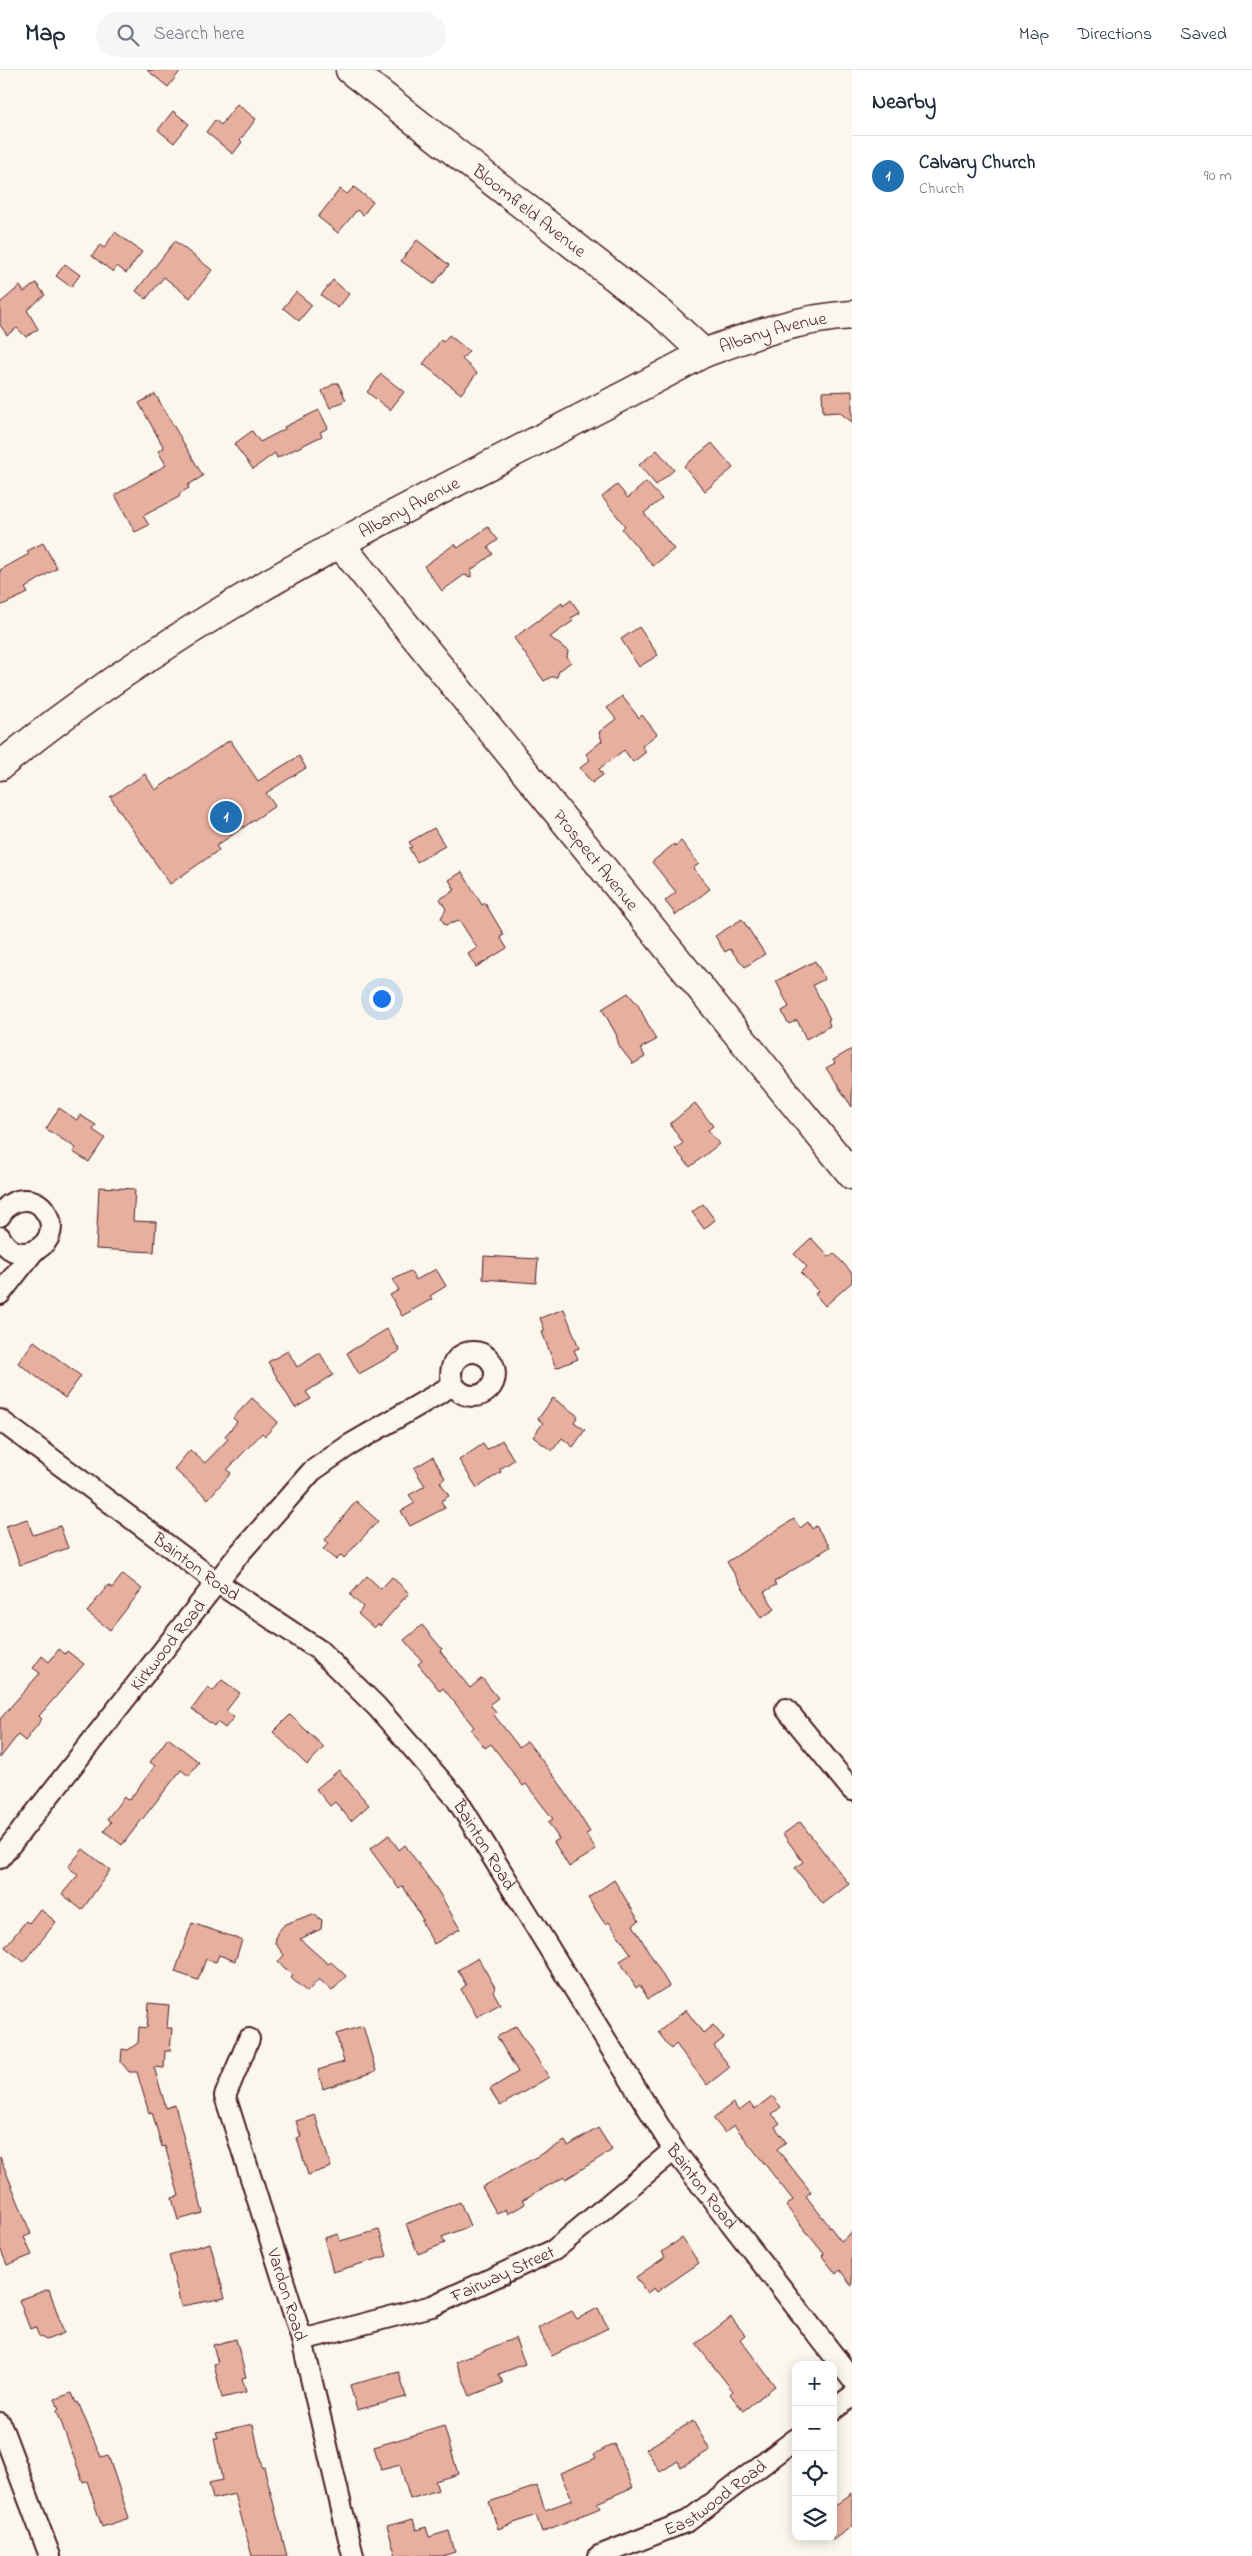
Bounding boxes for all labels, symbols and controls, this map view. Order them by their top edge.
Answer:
search box [96,12,446,57]
text: Map [25,17,66,52]
icon: search [114,21,142,49]
text: Search here [154,21,245,48]
text: Map [1019,22,1049,48]
text: Directions [1077,22,1152,48]
text: Saved [1180,22,1227,48]
text: Nearby [872,88,936,118]
text: Calvary Church [919,150,1035,177]
street label: Bloomfield Avenue [465,159,591,265]
text: 1 [885,164,891,188]
text: 90 m [1204,164,1232,188]
text: Church [919,177,964,201]
street label: Albany Avenue [716,307,829,361]
street label: Albany Avenue [355,471,466,546]
pin: 1 [210,798,242,836]
street label: Prospect Avenue [545,805,644,918]
your location [369,986,395,1012]
street label: Bainton Road [146,1527,244,1609]
street label: Kirkwood Road [125,1595,213,1697]
street label: Bainton Road [445,1795,521,1896]
street label: Bainton Road [658,2138,742,2236]
street label: Fairway Street [446,2240,560,2311]
street label: Vardon Road [259,2245,313,2345]
map controls [792,2361,837,2541]
button: + [792,2361,837,2406]
button: − [792,2406,837,2451]
button: locate [792,2451,837,2496]
street label: Eastwood Road [661,2455,773,2544]
button: layers [792,2496,837,2541]

